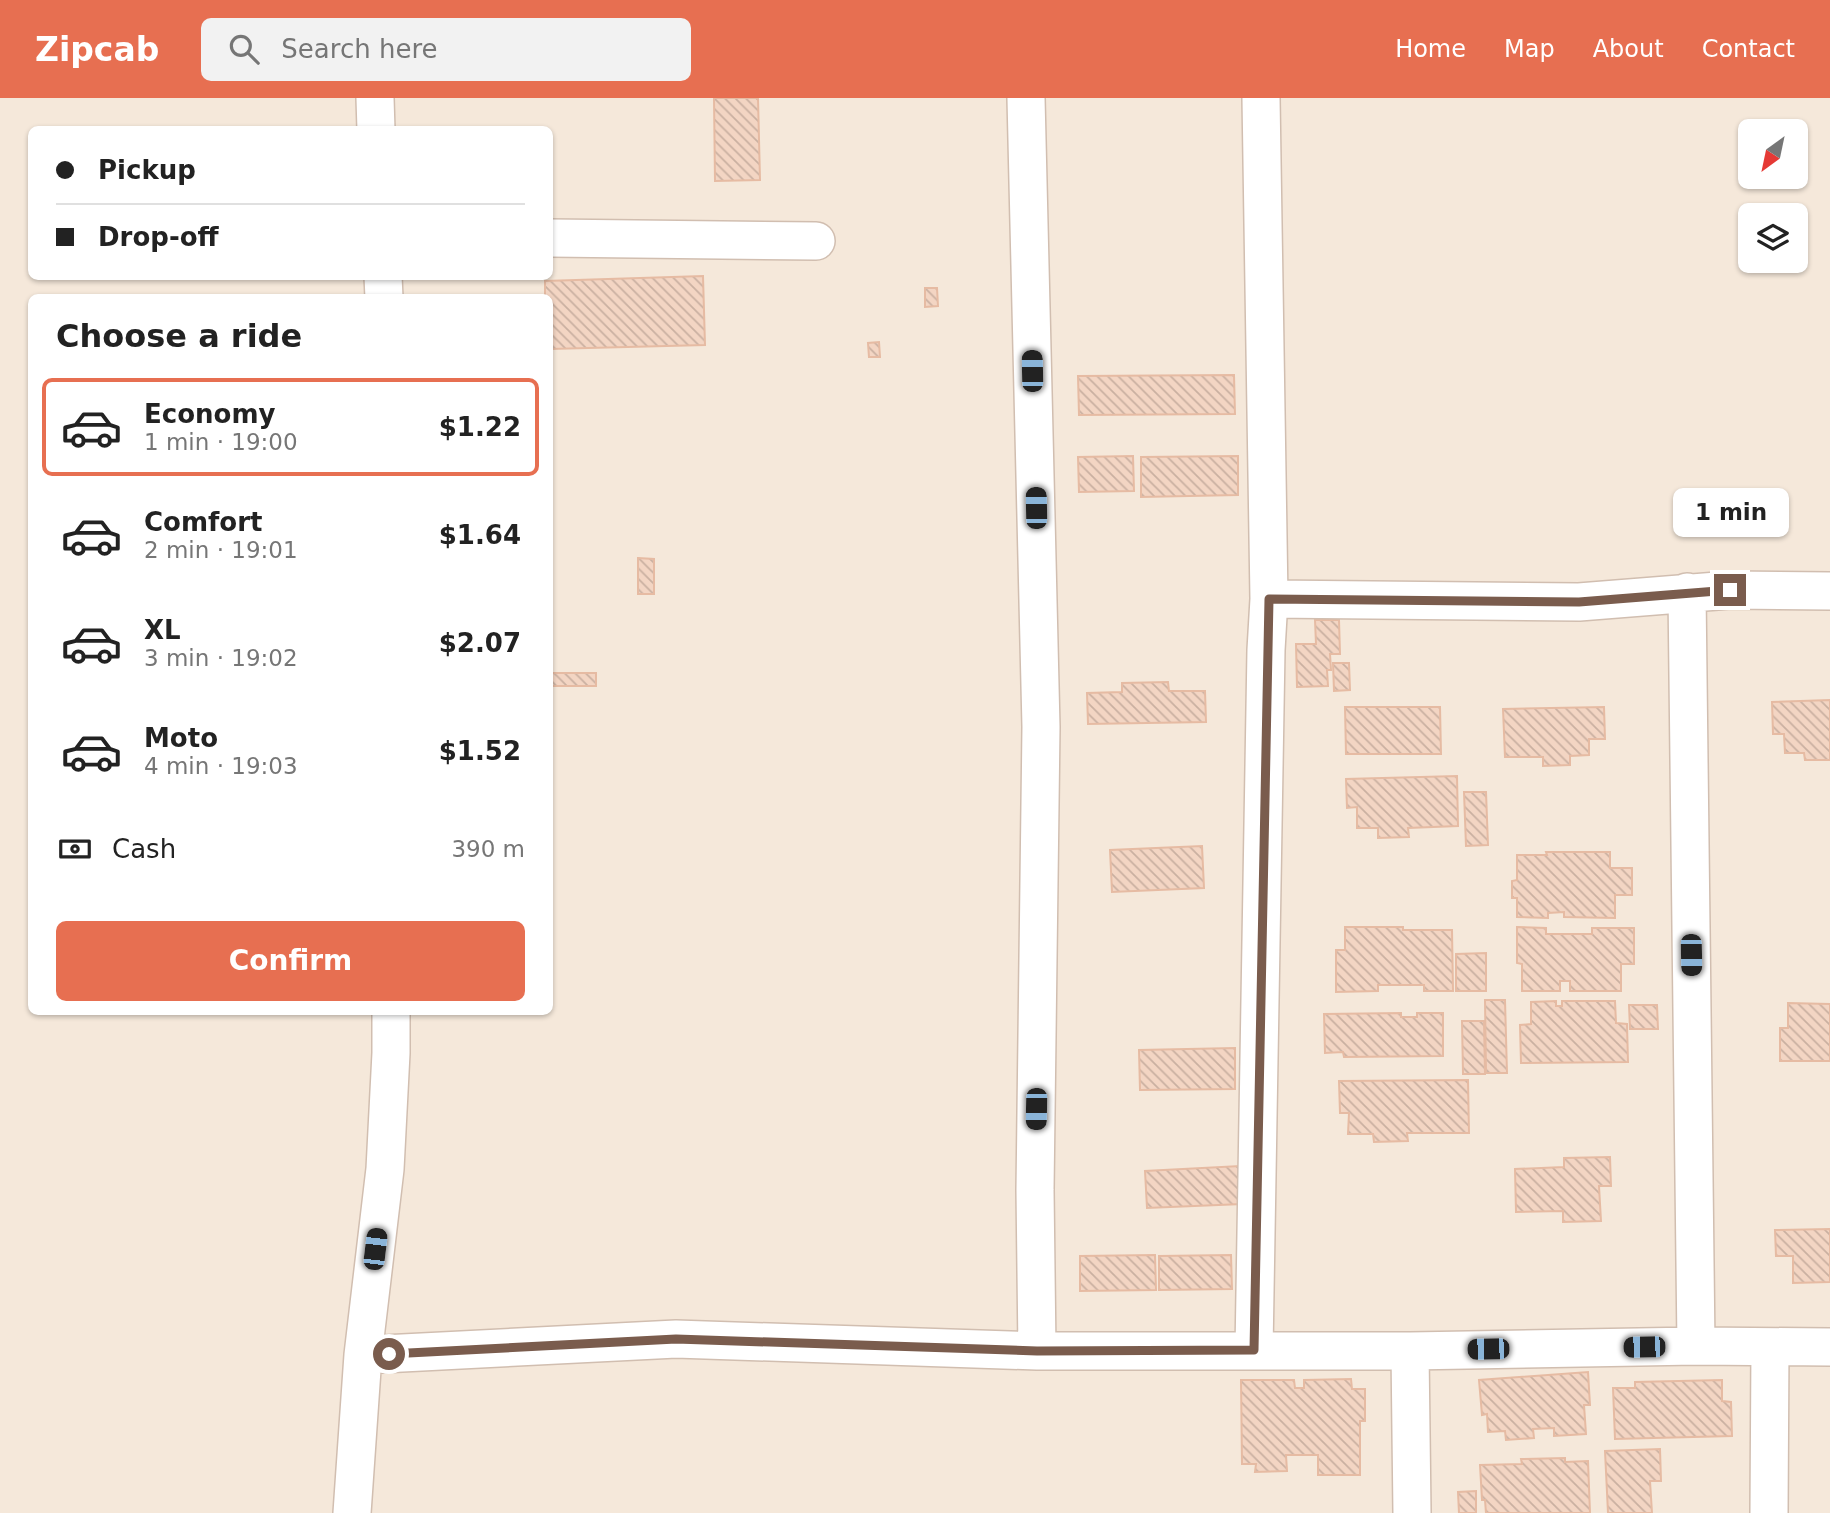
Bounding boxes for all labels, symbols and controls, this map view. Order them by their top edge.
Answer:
search box [201,18,691,81]
text: Zipcab [35,30,159,69]
icon: search [225,30,263,68]
text: Search here [281,34,438,64]
text: Home [1395,35,1466,63]
text: Map [1504,35,1555,63]
text: About [1593,35,1664,63]
text: Contact [1702,35,1795,63]
north arrow [1738,119,1808,189]
map controls [1738,119,1808,273]
text: Pickup [98,155,196,185]
button: layers [1738,203,1808,273]
text: Drop-off [98,222,219,252]
text: Choose a ride [56,317,302,355]
car [1022,350,1043,392]
icon: car [60,396,123,459]
text: Economy [144,399,275,429]
text: $1.22 [439,412,521,442]
text: 1 min · 19:00 [144,429,298,455]
car [1026,487,1047,529]
callout: 1 min [1672,489,1788,538]
text: 1 min [1695,499,1767,525]
icon: car [60,504,123,567]
text: Comfort [144,507,262,537]
text: $1.64 [439,520,521,550]
text: 2 min · 19:01 [144,537,298,563]
route end [1714,574,1746,606]
icon: car [60,612,123,675]
text: XL [144,615,181,645]
text: $2.07 [439,628,521,658]
text: 3 min · 19:02 [144,645,298,671]
icon: car [60,720,123,783]
text: Moto [144,723,218,753]
text: $1.52 [439,736,521,766]
text: 4 min · 19:03 [144,753,298,779]
icon: cash [56,830,94,868]
text: Cash [112,834,176,864]
text: 390 m [451,836,525,862]
button: Confirm [56,921,525,1001]
car [1681,934,1702,976]
car [1026,1088,1047,1130]
car [363,1227,388,1271]
car [1623,1336,1666,1358]
route start [373,1338,405,1370]
car [1467,1338,1510,1360]

